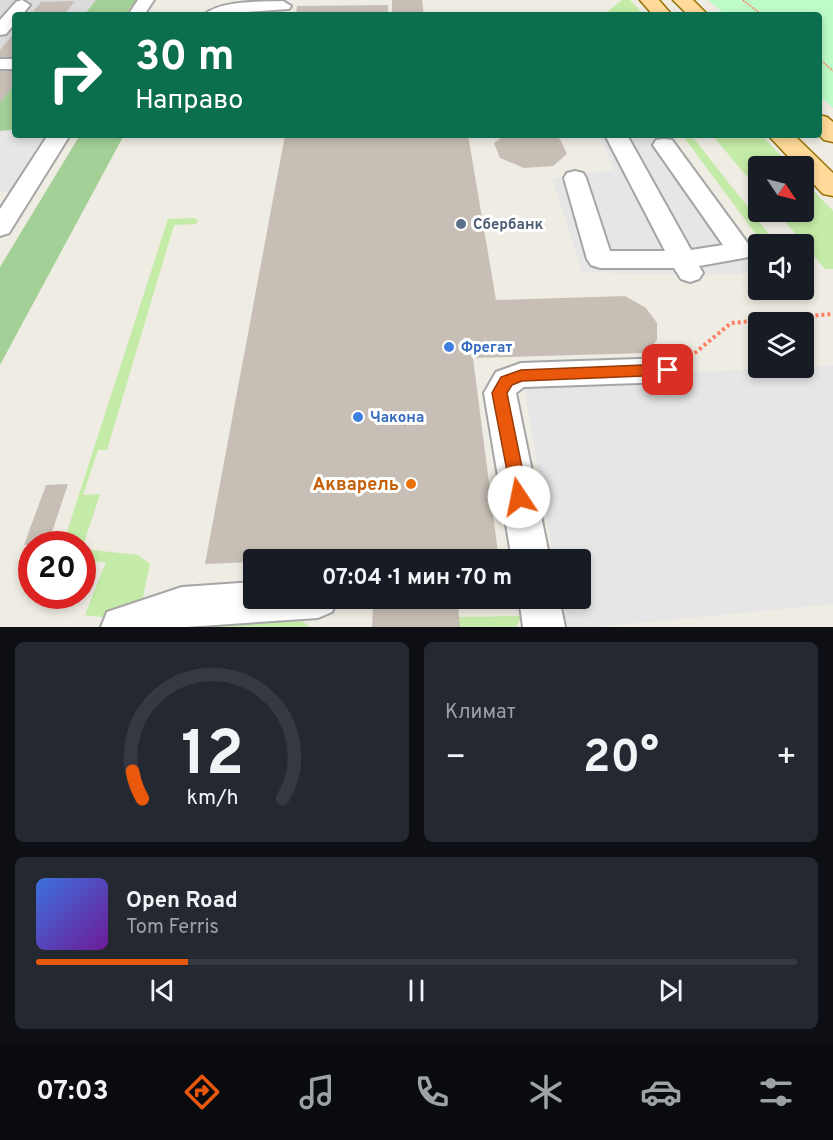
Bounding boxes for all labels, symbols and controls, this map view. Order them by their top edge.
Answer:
text: 30 m [135,32,234,85]
icon: right [36,36,114,114]
text: Направо [135,84,243,118]
north arrow [748,156,814,222]
map controls [748,156,814,378]
place label: Сбербанк [473,216,544,235]
marker: Сбербанк [454,217,468,231]
button: sound [748,234,814,300]
button: layers [748,312,814,378]
place label: Фрегат [461,339,512,358]
marker: Фрегат [442,340,456,354]
pin [642,344,693,395]
icon: arrive [651,353,684,386]
place label: Чакона [370,409,424,428]
marker: Чакона [351,410,365,424]
position arrow [487,465,551,529]
place label: Акварель [312,474,399,497]
marker: Акварель [404,477,418,491]
speed limit sign: 20 [18,531,96,609]
text: 07:04 · 1 мин · 70 m [322,565,512,592]
text: Климат [445,700,516,726]
text: 12 [180,718,244,797]
text: 20° [583,731,659,788]
text: − [445,738,466,780]
text: + [776,738,797,780]
text: km/h [186,785,238,812]
text: Open Road [126,888,238,915]
text: Tom Ferris [126,915,219,941]
icon: previous [146,974,179,1007]
icon: pause [400,974,433,1007]
icon: next [654,974,687,1007]
icon: directions [181,1071,223,1113]
icon: music [296,1071,338,1113]
icon: phone [411,1071,453,1113]
icon: climate [525,1071,567,1113]
icon: car [640,1071,682,1113]
icon: filters [755,1071,797,1113]
text: 07:03 [36,1075,109,1109]

